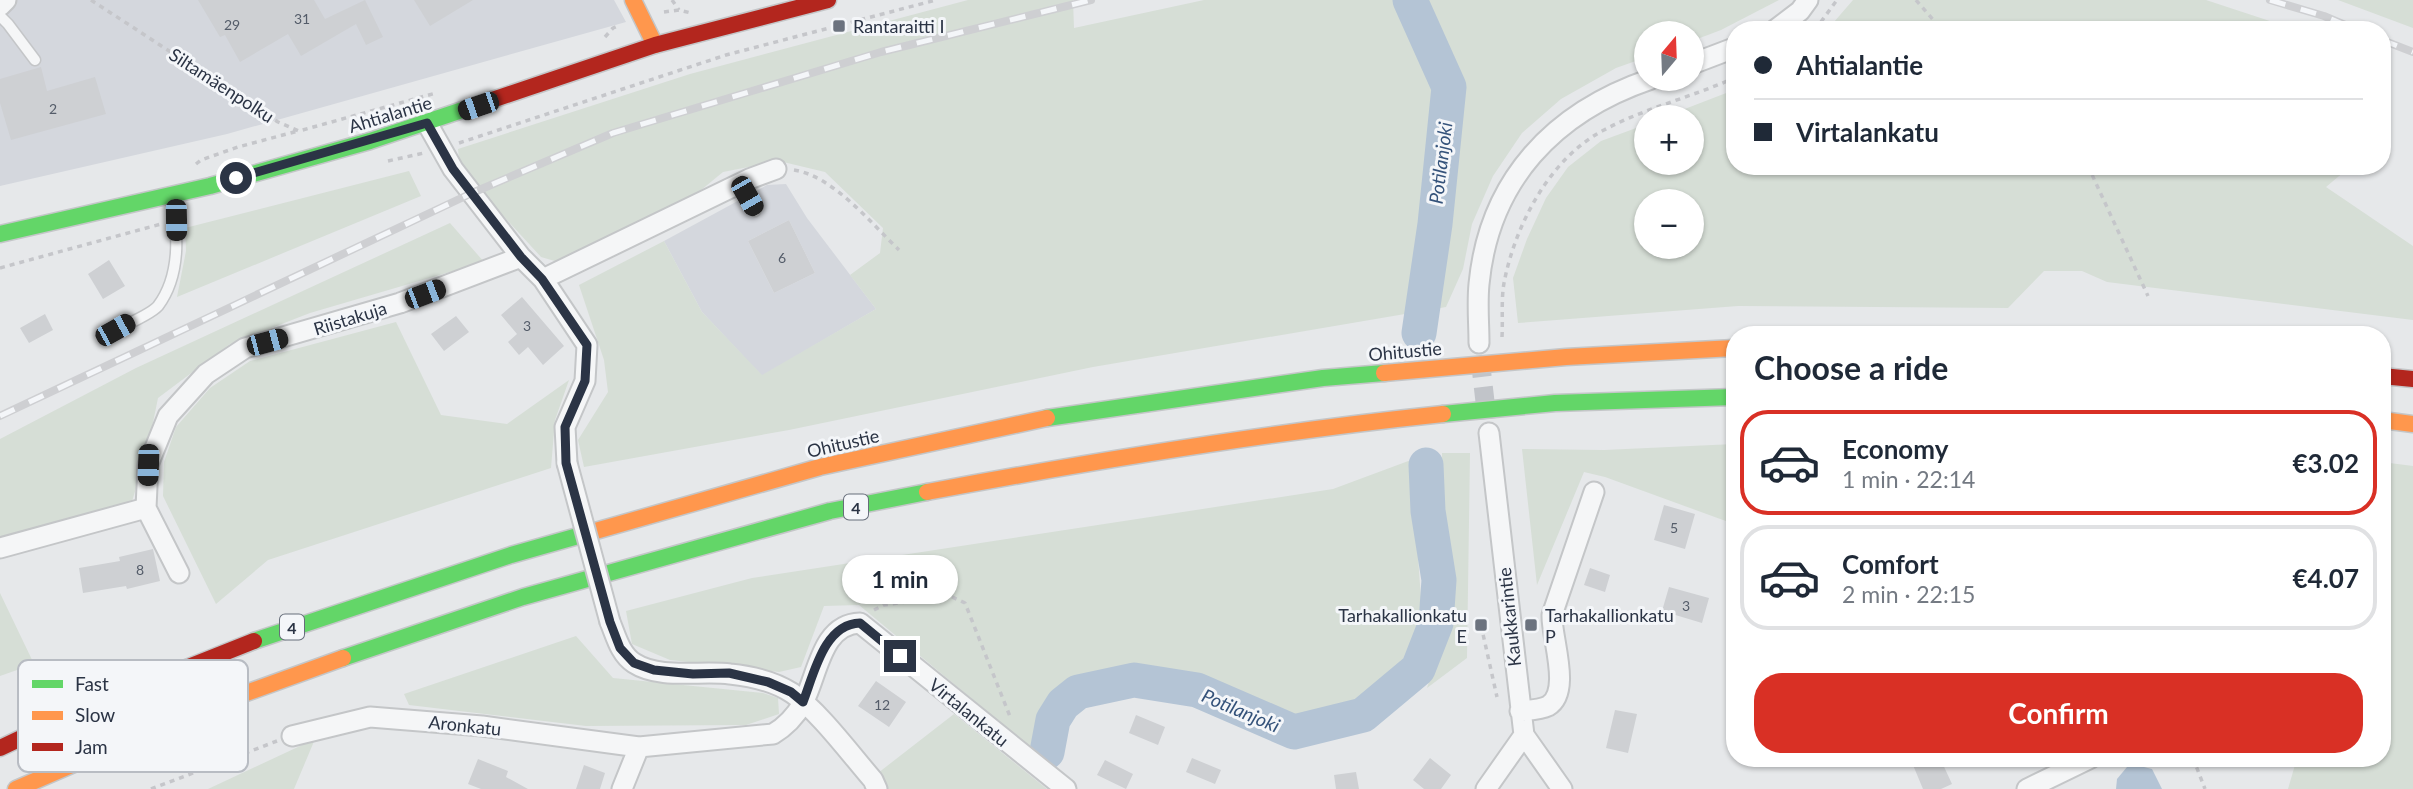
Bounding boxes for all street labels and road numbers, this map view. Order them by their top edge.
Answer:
street label: Siltamäenpolku [165,43,279,127]
street label: Ahtialantie [346,91,434,137]
street label: Riistakuja [311,296,389,340]
street label: Ohitustie [1367,337,1443,365]
street label: Ohitustie [805,424,881,462]
road number: 4 [844,494,868,520]
street label: Kaukkarintie [1493,566,1525,668]
road number: 4 [280,614,304,640]
street label: Virtalankatu [925,673,1013,751]
street label: Aronkatu [428,710,502,740]

